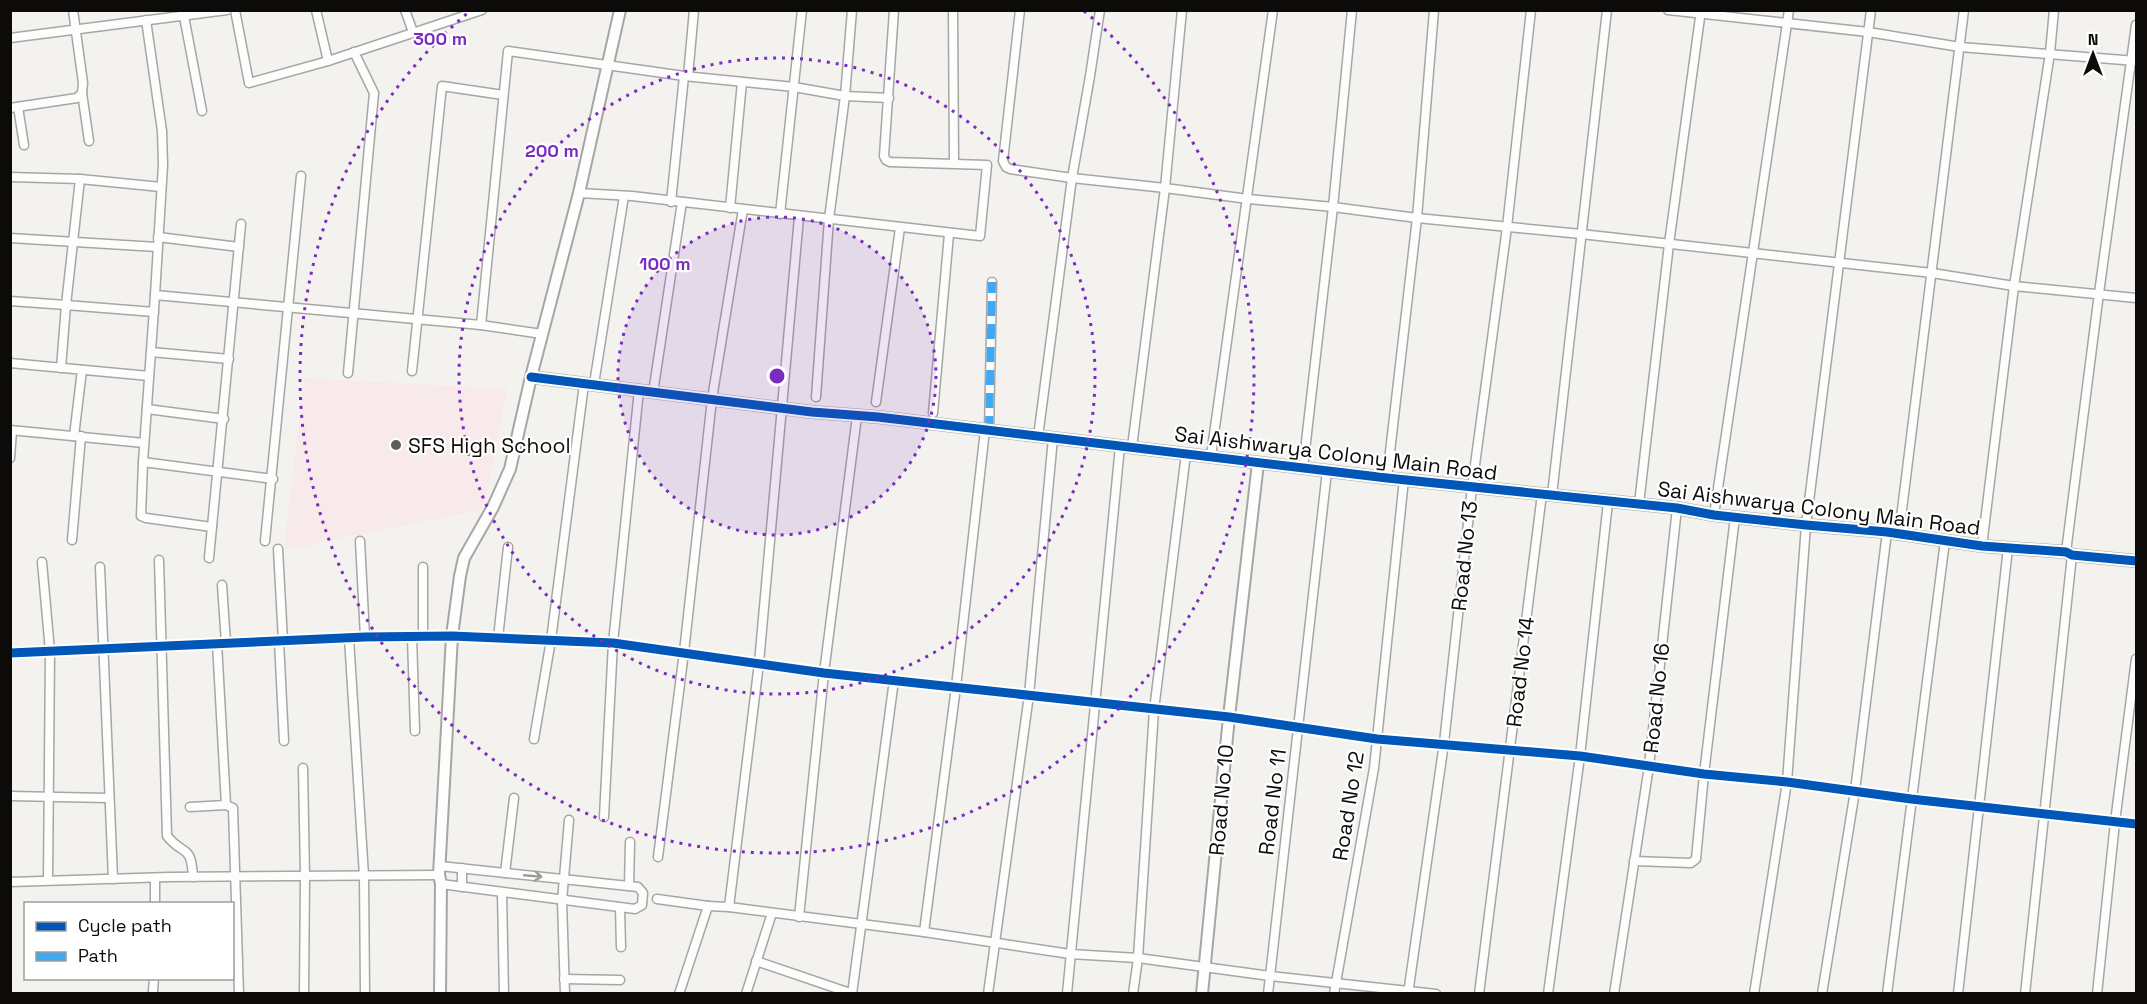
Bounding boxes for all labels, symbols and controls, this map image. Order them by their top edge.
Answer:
north arrow [2063,24,2123,84]
text: 300 m [413,27,467,50]
text: N [2088,29,2098,50]
text: 200 m [525,139,579,162]
text: 100 m [639,252,691,275]
centre of rings [767,366,787,386]
street label: Sai Aishwarya Colony Main Road [1173,420,1499,486]
place label: SFS High School [408,432,571,459]
marker: SFS High School [389,438,403,452]
street label: Sai Aishwarya Colony Main Road [1656,475,1982,541]
street label: Road No 13 [1445,500,1483,612]
street label: Road No 14 [1500,615,1540,729]
street label: Road No 16 [1637,641,1675,755]
street label: Road No 10 [1203,743,1239,857]
street label: Road No 11 [1252,747,1292,857]
street label: Road No 12 [1326,749,1370,863]
one-way arrow [523,871,543,882]
legend [24,902,234,980]
text: Cycle path [78,914,172,937]
text: Path [78,944,118,967]

